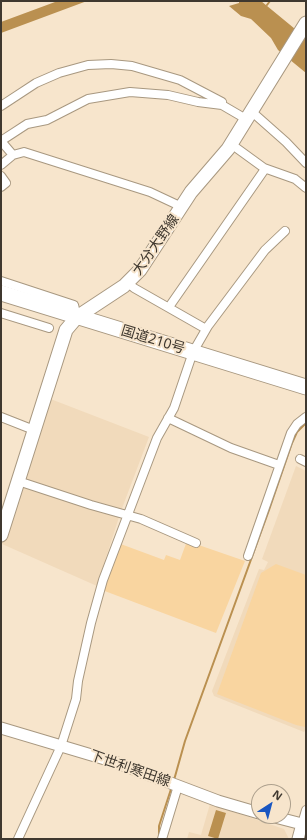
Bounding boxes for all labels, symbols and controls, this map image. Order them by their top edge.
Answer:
street label: 大分大野線 [129,212,183,278]
street label: 国道210号 [119,322,187,358]
street label: 下世利寒田線 [88,747,172,791]
north arrow [251,784,291,824]
text: N [270,786,286,803]

